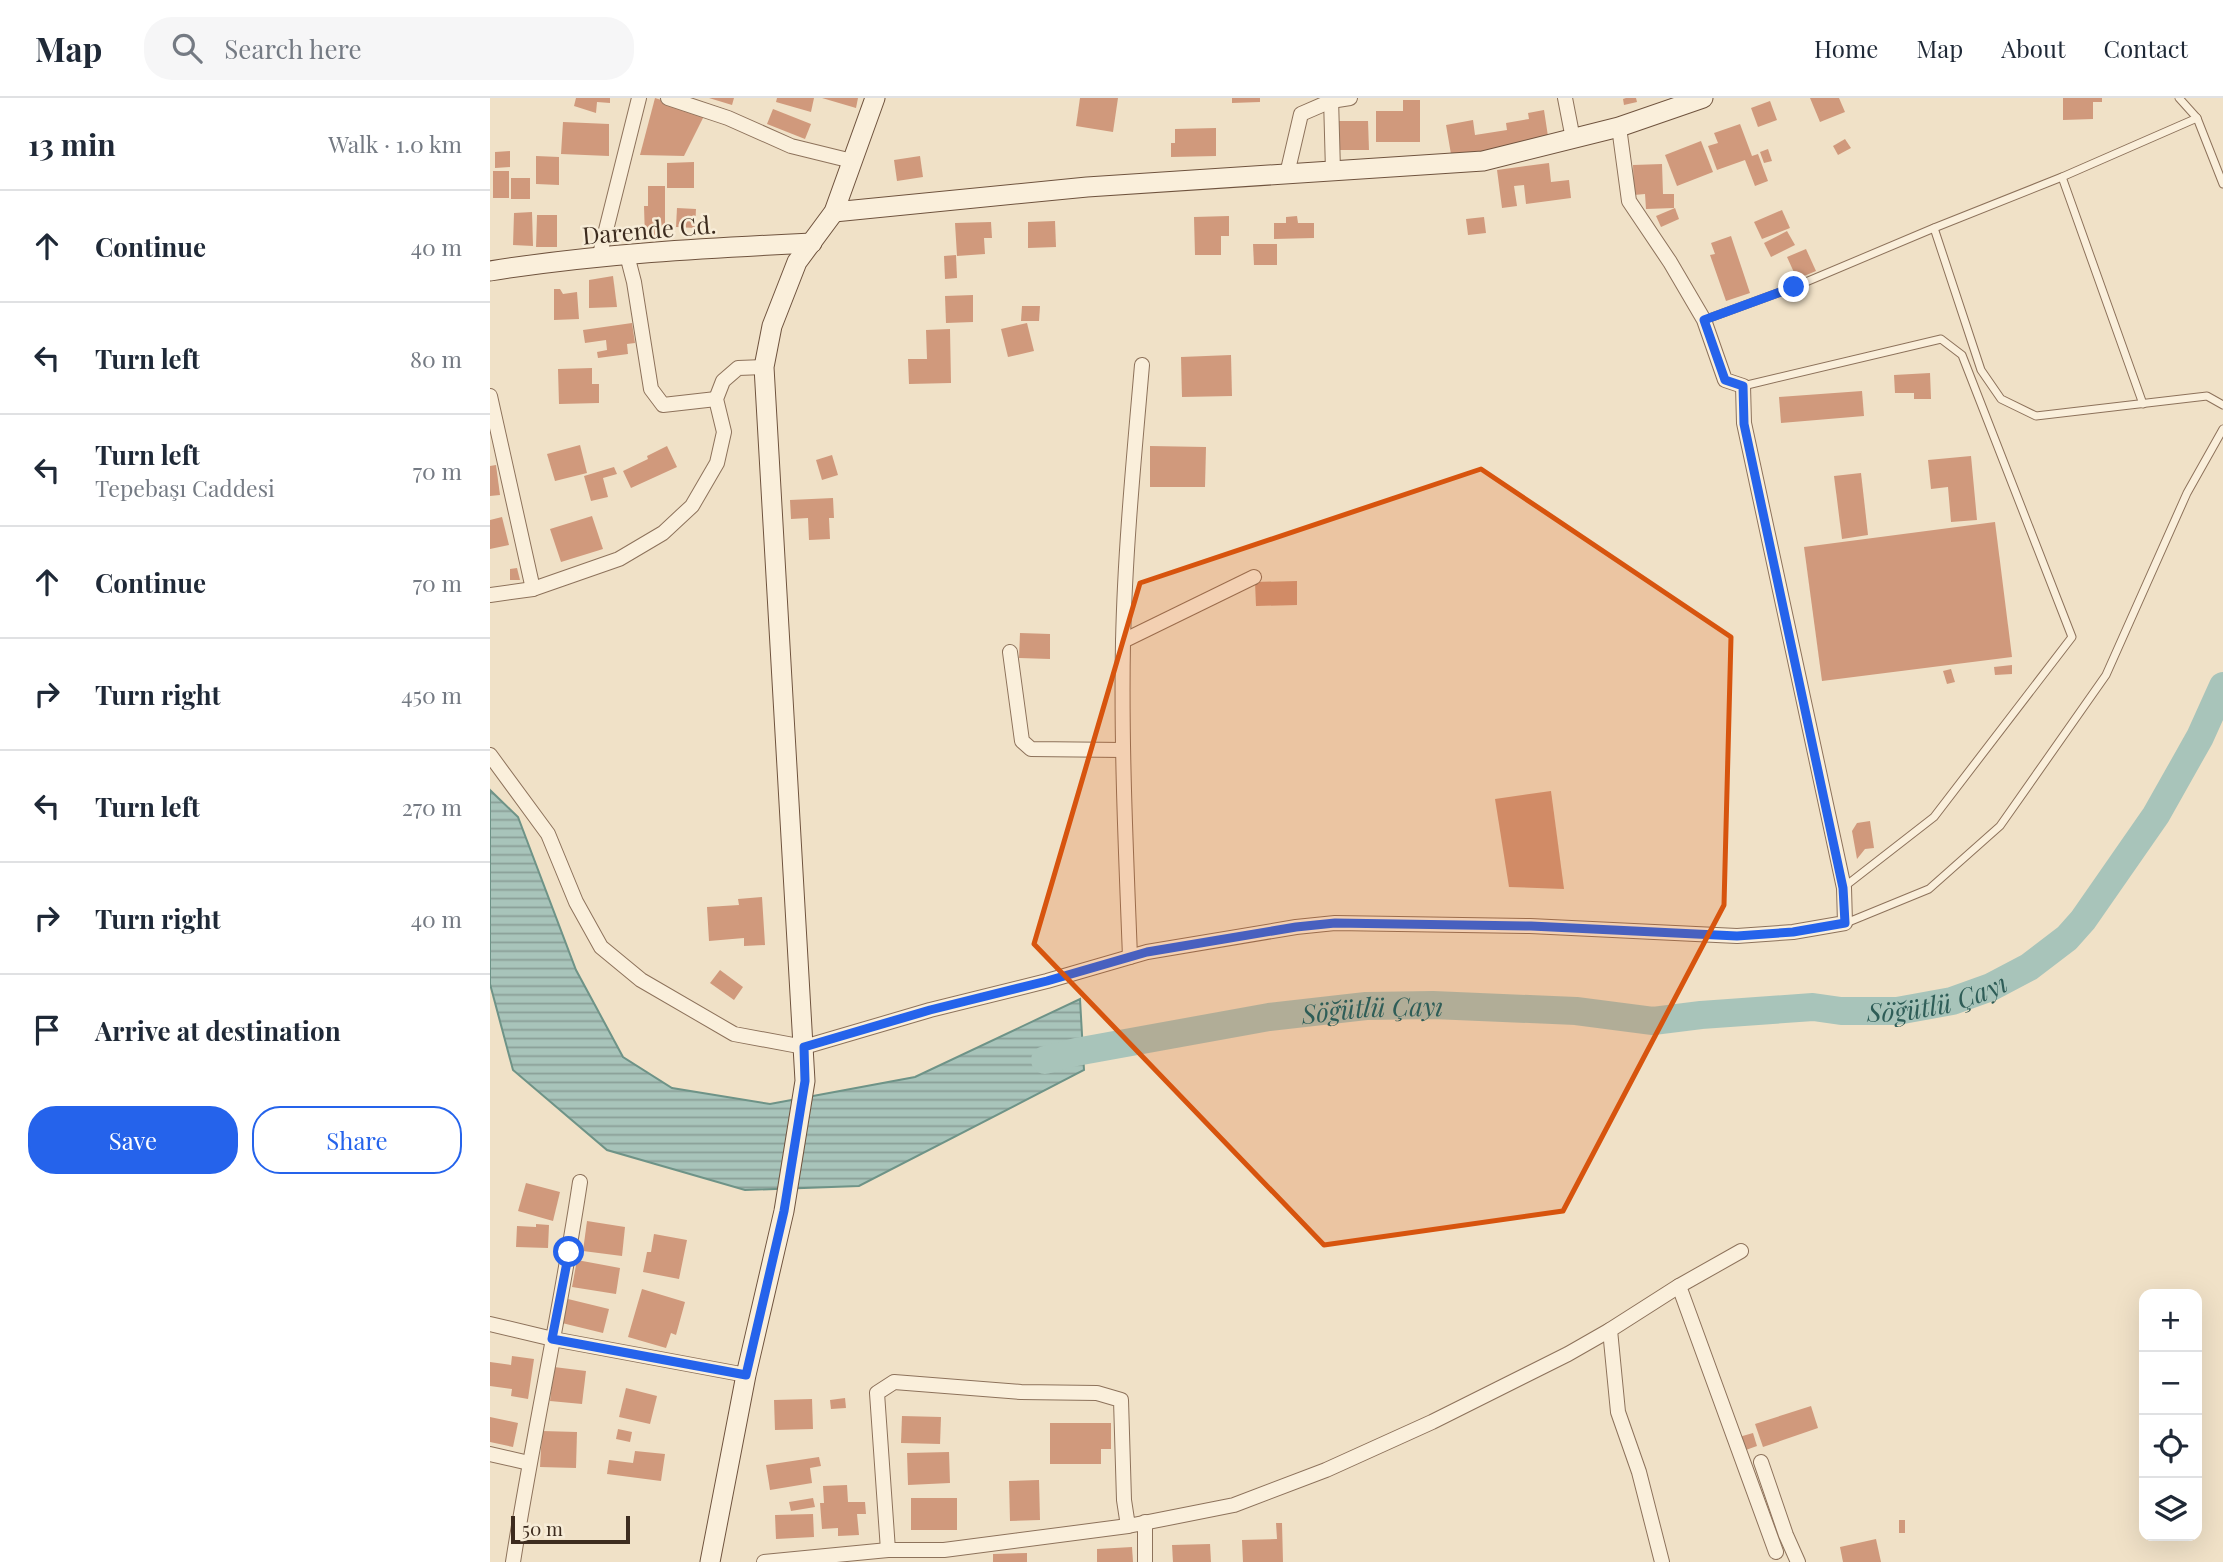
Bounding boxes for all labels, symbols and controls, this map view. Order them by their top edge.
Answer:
search box [144,17,634,80]
text: Map [35,26,102,70]
icon: search [168,29,206,67]
text: Search here [224,31,362,66]
text: Home [1814,32,1878,64]
text: Map [1916,32,1963,64]
text: About [2001,32,2065,64]
text: Contact [2103,32,2188,64]
text: 13 min [28,124,116,164]
text: Walk · 1.0 km [328,128,462,159]
street label: Darende Cd. [581,207,717,251]
icon: ahead [28,227,66,265]
text: Continue [95,229,206,264]
text: 40 m [411,231,462,262]
route end [1778,271,1809,302]
icon: left [28,339,66,377]
text: Turn left [95,341,200,376]
text: 80 m [410,343,462,374]
text: Turn left [95,437,200,472]
icon: left [28,451,66,489]
text: 70 m [413,455,462,486]
text: Tepebaşı Caddesi [95,472,275,503]
icon: ahead [28,563,66,601]
text: Continue [95,565,206,600]
text: 70 m [413,567,462,598]
icon: right [28,675,66,713]
text: Turn right [95,677,221,712]
text: 450 m [401,679,462,710]
icon: left [28,787,66,825]
text: Turn left [95,789,200,824]
text: 270 m [402,791,462,822]
icon: right [28,899,66,937]
text: Turn right [95,901,221,936]
text: 40 m [411,903,462,934]
water label: Söğütlü Çayı [1866,964,2013,1029]
water label: Söğütlü Çayı [1299,987,1444,1031]
icon: arrive [28,1011,66,1049]
text: Arrive at destination [95,1013,341,1048]
button: Save [28,1106,238,1174]
button: Share [252,1106,462,1174]
route start [553,1236,584,1267]
map controls [2139,1289,2202,1541]
button: + [2139,1289,2202,1352]
button: − [2139,1352,2202,1415]
button: locate [2139,1415,2202,1478]
button: layers [2139,1478,2202,1541]
scale bar [511,1513,630,1545]
text: 50 m [522,1515,563,1541]

